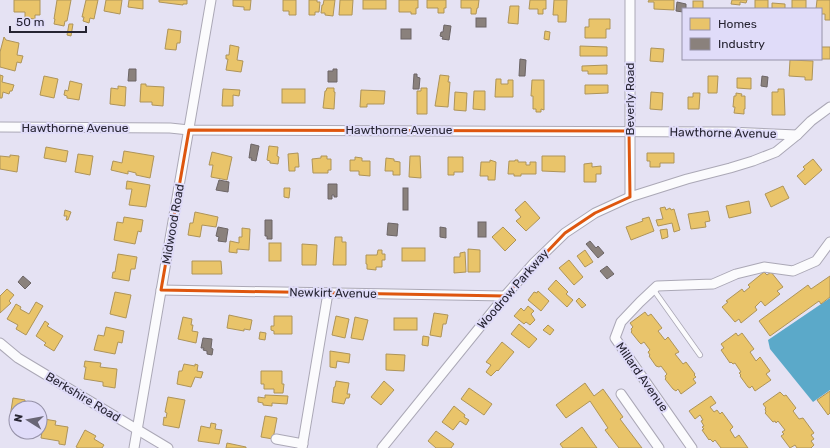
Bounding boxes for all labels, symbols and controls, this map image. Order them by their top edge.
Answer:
scale bar [10,8,86,34]
legend [682,8,822,60]
text: 50 m [16,15,44,29]
text: Homes [718,17,757,31]
text: Industry [718,37,765,51]
street label: Beverly Road [623,63,637,135]
street label: Hawthorne Avenue [22,121,129,135]
street label: Hawthorne Avenue [346,123,453,137]
street label: Hawthorne Avenue [669,125,777,141]
street label: Midwood Road [159,183,187,265]
street label: Woodrow Parkway [474,246,552,332]
street label: Newkirt Avenue [289,285,377,301]
street label: Millard Avenue [613,340,671,414]
street label: Berkshire Road [43,369,123,425]
north arrow [8,400,48,440]
text: N [12,413,26,423]

